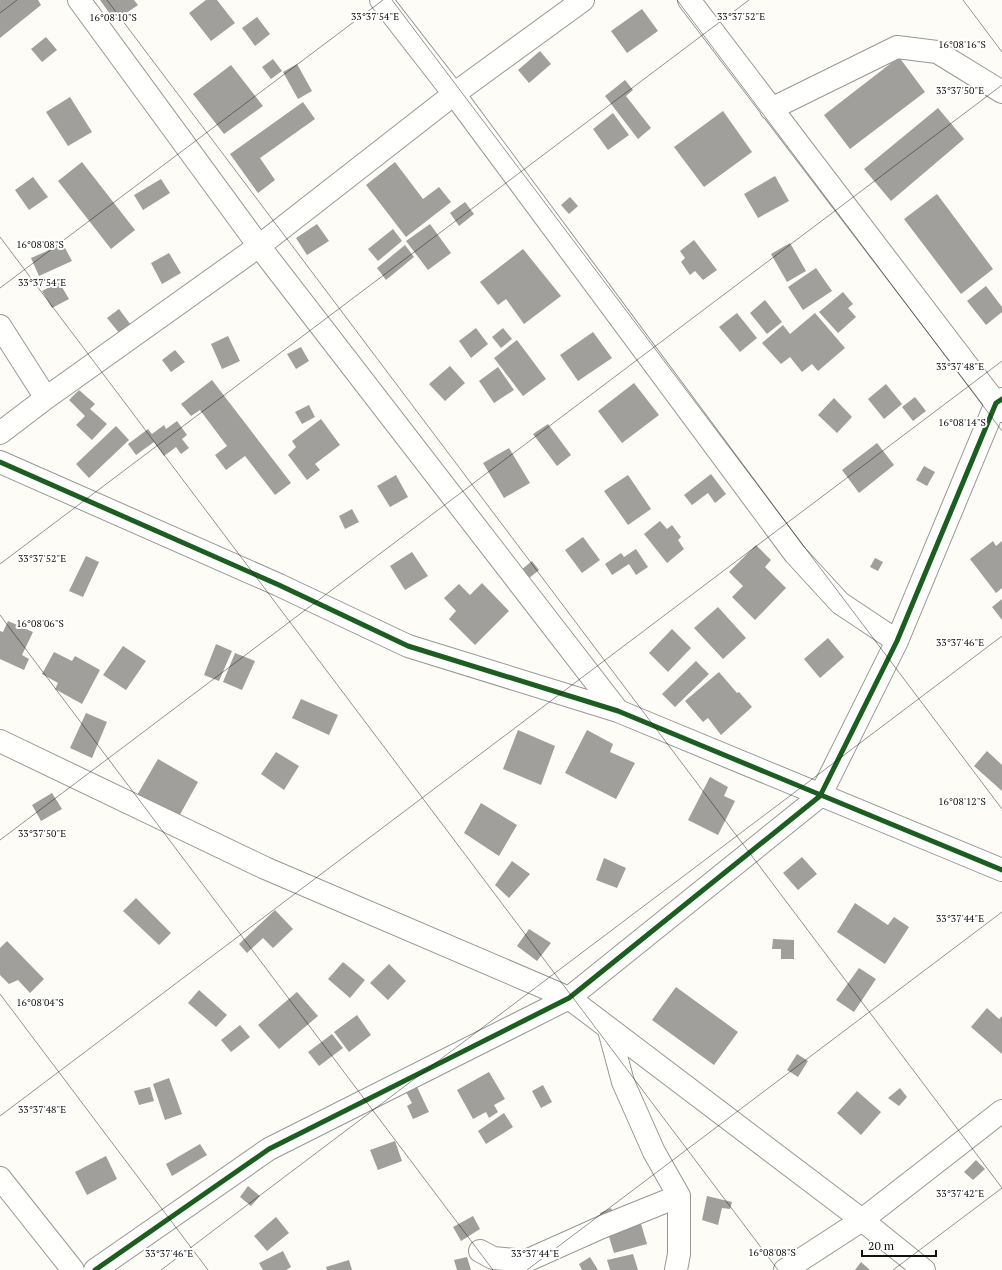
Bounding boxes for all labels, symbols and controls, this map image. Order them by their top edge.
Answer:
text: 33°37'54"E [351,10,399,23]
text: 33°37'52"E [717,10,765,23]
text: 16°08'10"S [89,11,137,24]
text: 16°08'16"S [938,38,986,51]
text: 33°37'50"E [936,84,984,97]
text: 16°08'08"S [16,238,64,251]
text: 33°37'54"E [18,276,66,289]
text: 33°37'48"E [936,360,984,373]
text: 16°08'14"S [938,416,986,429]
text: 33°37'52"E [18,552,66,565]
text: 16°08'06"S [16,617,64,630]
text: 33°37'46"E [936,636,984,649]
text: 16°08'12"S [938,795,986,808]
text: 33°37'50"E [18,827,66,840]
text: 33°37'44"E [936,912,984,925]
text: 16°08'04"S [16,996,64,1009]
text: 33°37'48"E [18,1103,66,1116]
text: 33°37'42"E [936,1187,984,1200]
scale bar [862,1232,936,1258]
text: 20 m [868,1238,895,1253]
text: 16°08'08"S [748,1246,796,1259]
text: 33°37'46"E [145,1247,193,1260]
text: 33°37'44"E [511,1247,559,1260]

